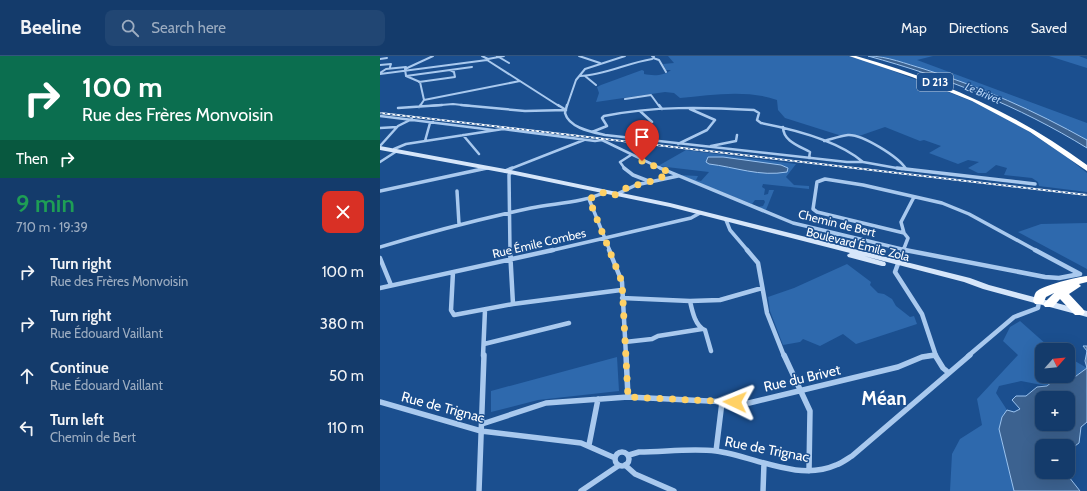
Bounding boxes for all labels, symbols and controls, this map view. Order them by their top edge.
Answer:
search box [105,10,385,46]
text: Beeline [20,16,81,39]
icon: search [119,17,141,39]
text: Search here [151,19,226,37]
text: Map [901,19,927,37]
text: Directions [949,19,1009,37]
text: Saved [1031,19,1067,37]
text: 100 m [82,70,163,104]
icon: right [16,72,68,124]
road number: D 213 [917,73,953,91]
water label: Le Brivet [963,79,1004,107]
text: Rue des Frères Monvoisin [82,104,273,126]
pin [625,120,659,161]
icon: arrive [631,126,653,148]
icon: right [56,148,78,170]
text: Then [16,150,48,168]
text: 9 min [16,189,75,218]
button: close [322,191,364,233]
street label: Chemin de Bert [797,206,877,240]
text: 710 m · 19:39 [16,219,88,235]
street label: Boulevard Émile Zola [805,224,912,264]
street label: Rue Émile Combes [491,225,587,261]
text: Turn right [50,255,111,273]
icon: right [16,261,38,283]
text: 100 m [322,263,364,281]
text: Rue des Frères Monvoisin [50,273,188,289]
text: Turn right [50,307,111,325]
icon: right [16,313,38,335]
text: 380 m [320,315,364,333]
text: Rue Édouard Vaillant [50,325,163,341]
north arrow [1035,343,1075,383]
map controls [1035,343,1075,479]
text: Continue [50,359,109,377]
street label: Rue du Brivet [762,360,843,396]
icon: ahead [16,365,38,387]
text: 50 m [329,367,364,385]
text: Rue Édouard Vaillant [50,377,163,393]
position arrow [714,381,756,423]
street label: Rue de Trignac [399,387,487,427]
district label: Méan [861,387,907,410]
button: + [1035,391,1075,431]
text: Turn left [50,411,104,429]
icon: left [16,417,38,439]
text: 110 m [327,419,364,437]
text: Chemin de Bert [50,429,136,445]
street label: Rue de Trignac [723,432,811,466]
button: − [1035,439,1075,479]

